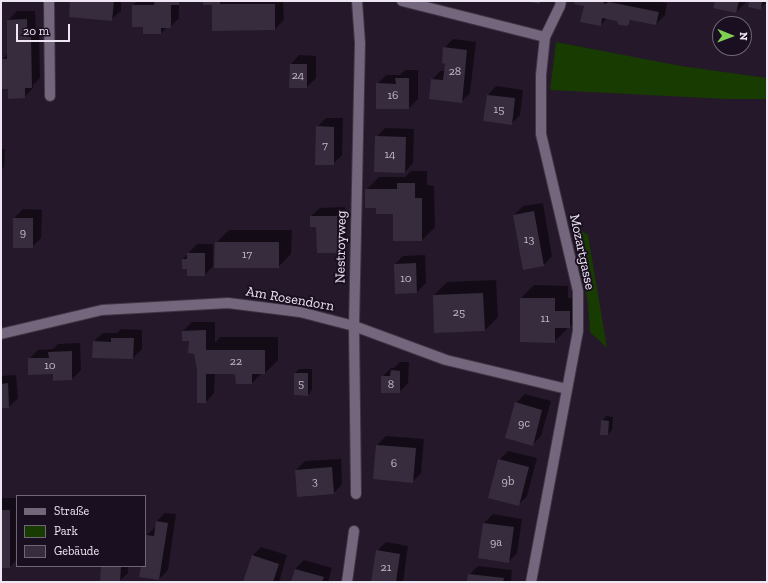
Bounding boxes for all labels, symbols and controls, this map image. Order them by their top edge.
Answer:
scale bar [18,16,72,42]
north arrow [712,16,752,56]
text: 20 m [23,24,49,38]
text: N [737,32,750,41]
house number: 28 [449,65,461,79]
house number: 24 [292,69,304,83]
house number: 16 [388,89,398,103]
house number: 15 [494,103,504,117]
house number: 7 [322,139,328,153]
house number: 14 [384,148,396,162]
street label: Nestroyweg [332,210,350,284]
street label: Mozartgasse [566,213,598,291]
house number: 9 [20,226,26,240]
house number: 13 [524,233,534,247]
house number: 17 [242,248,252,262]
house number: 10 [400,272,412,286]
street label: Am Rosendorn [244,283,336,315]
house number: 25 [453,306,465,320]
house number: 11 [540,312,550,326]
house number: 22 [230,355,242,369]
house number: 10 [44,359,56,373]
house number: 5 [298,377,304,391]
house number: 8 [388,378,394,392]
house number: 9c [518,417,530,431]
house number: 6 [391,457,397,471]
house number: 3 [312,475,318,489]
house number: 9b [502,475,514,489]
legend [16,495,146,567]
text: Straße [54,504,89,518]
text: Park [54,524,78,538]
house number: 9a [490,536,502,550]
text: Gebäude [54,544,99,558]
house number: 21 [381,561,391,575]

